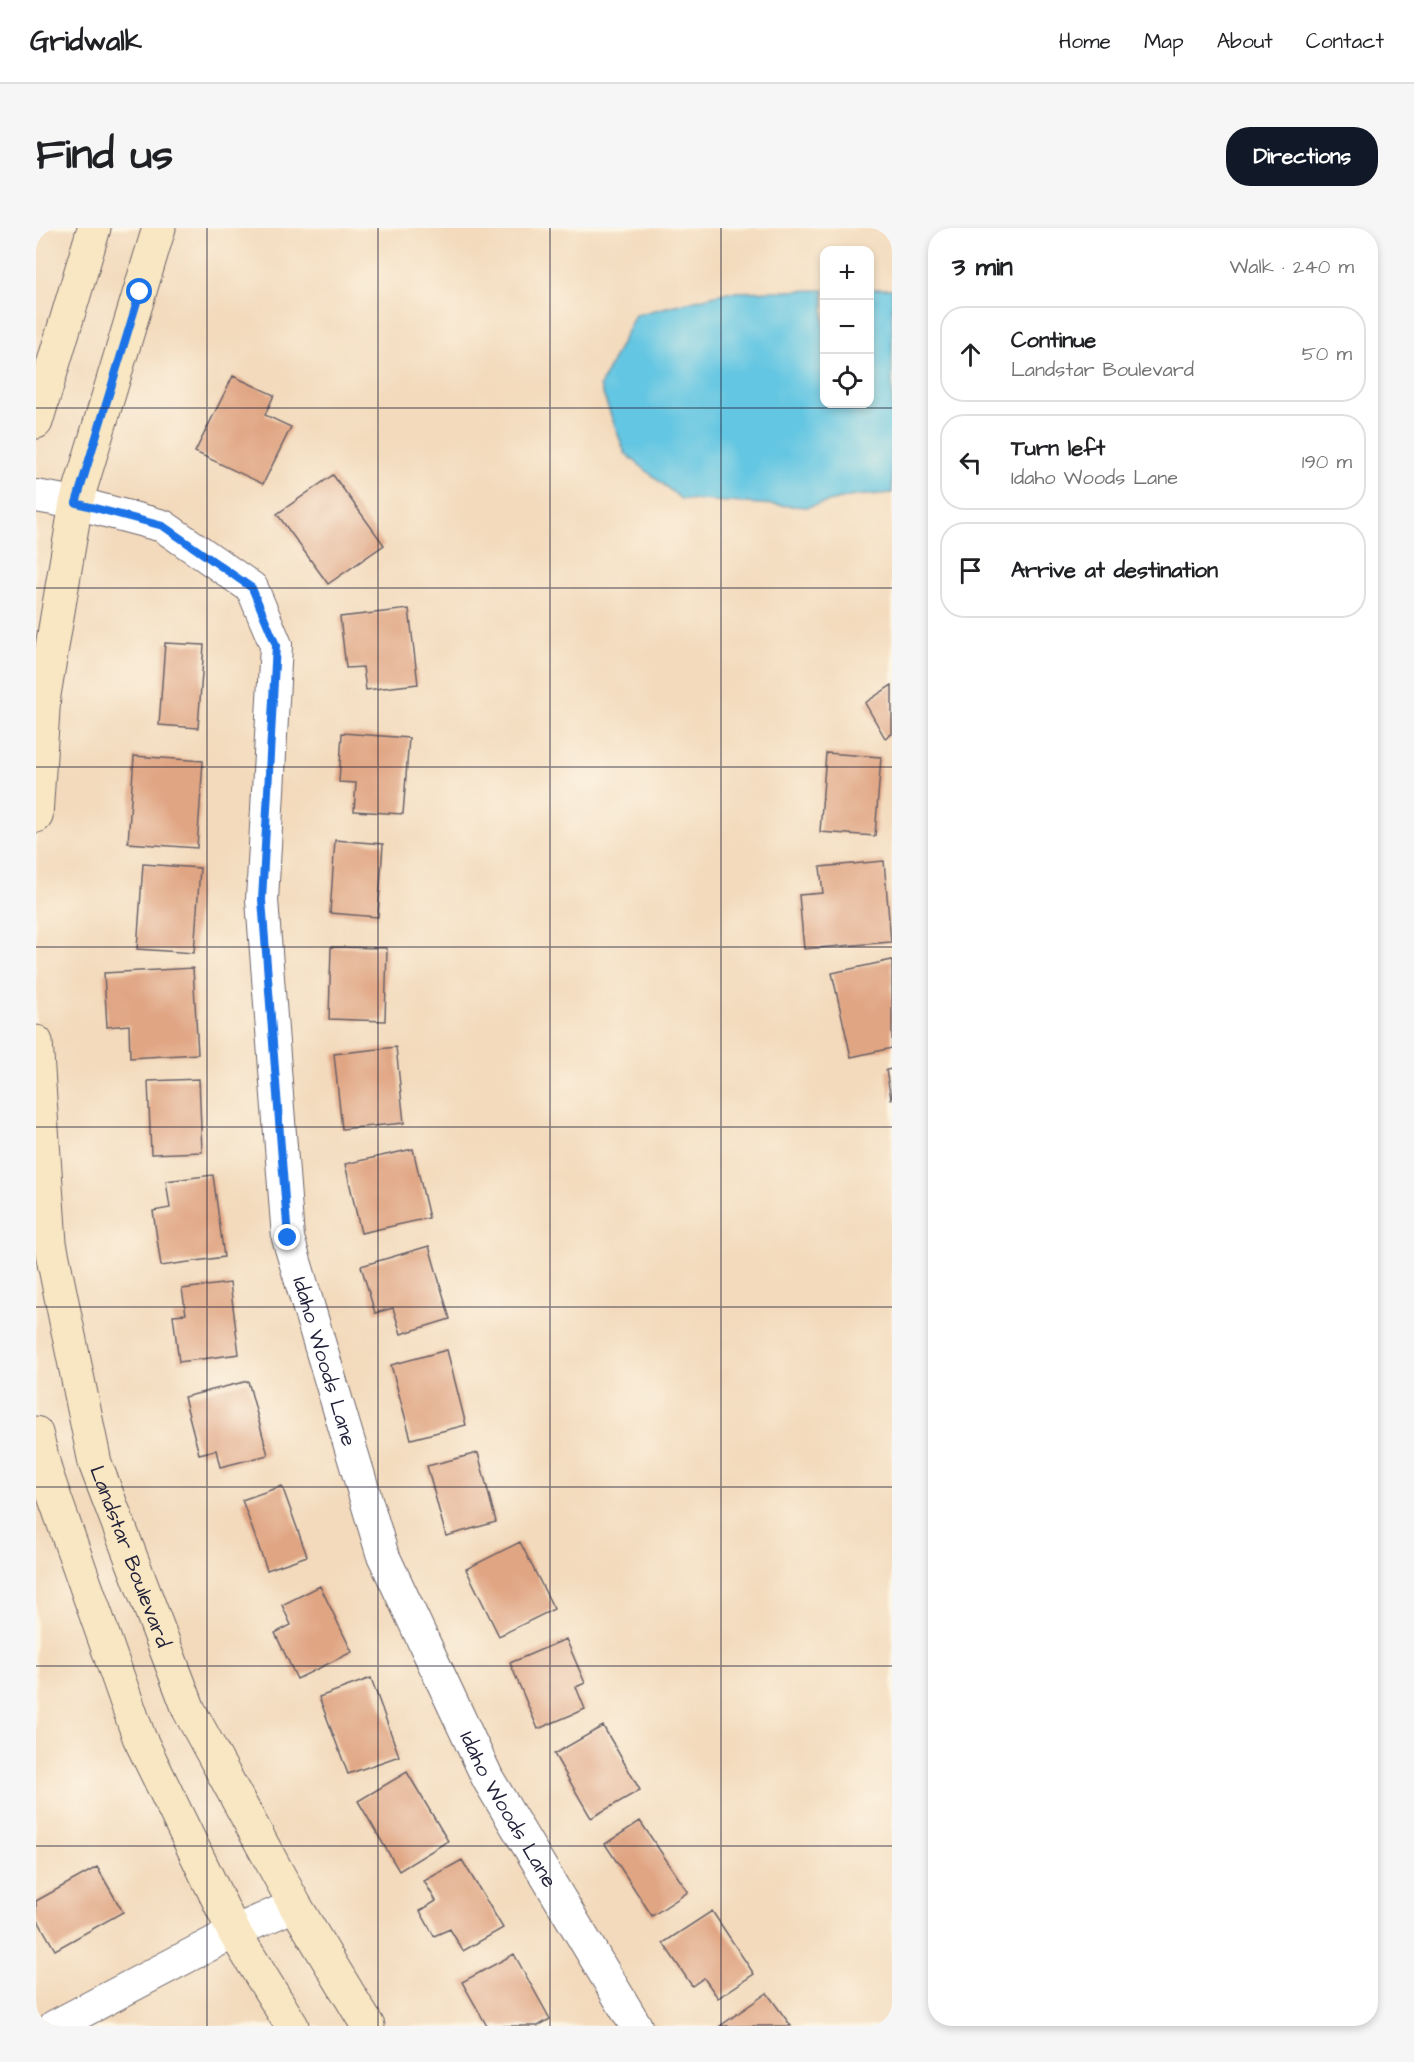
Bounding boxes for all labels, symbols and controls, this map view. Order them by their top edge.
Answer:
text: Gridwalk [30,22,142,61]
text: Home [1059,27,1111,56]
text: Map [1144,27,1184,56]
text: About [1217,27,1273,56]
text: Contact [1306,27,1384,56]
text: Find us [36,127,173,185]
button: Directions [1226,127,1378,186]
map controls [820,246,874,408]
button: + [820,246,874,300]
text: 3 min [952,249,1013,285]
text: Walk · 240 m [1230,253,1354,281]
route start [126,278,152,304]
button: − [820,300,874,354]
text: Continue [1011,325,1096,356]
icon: ahead [954,338,987,371]
text: 50 m [1302,340,1352,368]
button: locate [820,354,874,408]
text: Landstar Boulevard [1011,356,1194,384]
text: Turn left [1011,433,1105,464]
icon: left [954,446,987,479]
text: 190 m [1302,448,1352,476]
text: Idaho Woods Lane [1011,464,1178,492]
icon: arrive [954,554,987,587]
text: Arrive at destination [1011,555,1218,586]
route end [274,1224,300,1250]
street label: Idaho Woods Lane [285,1273,363,1450]
street label: Landstar Boulevard [82,1462,178,1652]
street label: Idaho Woods Lane [453,1727,564,1893]

